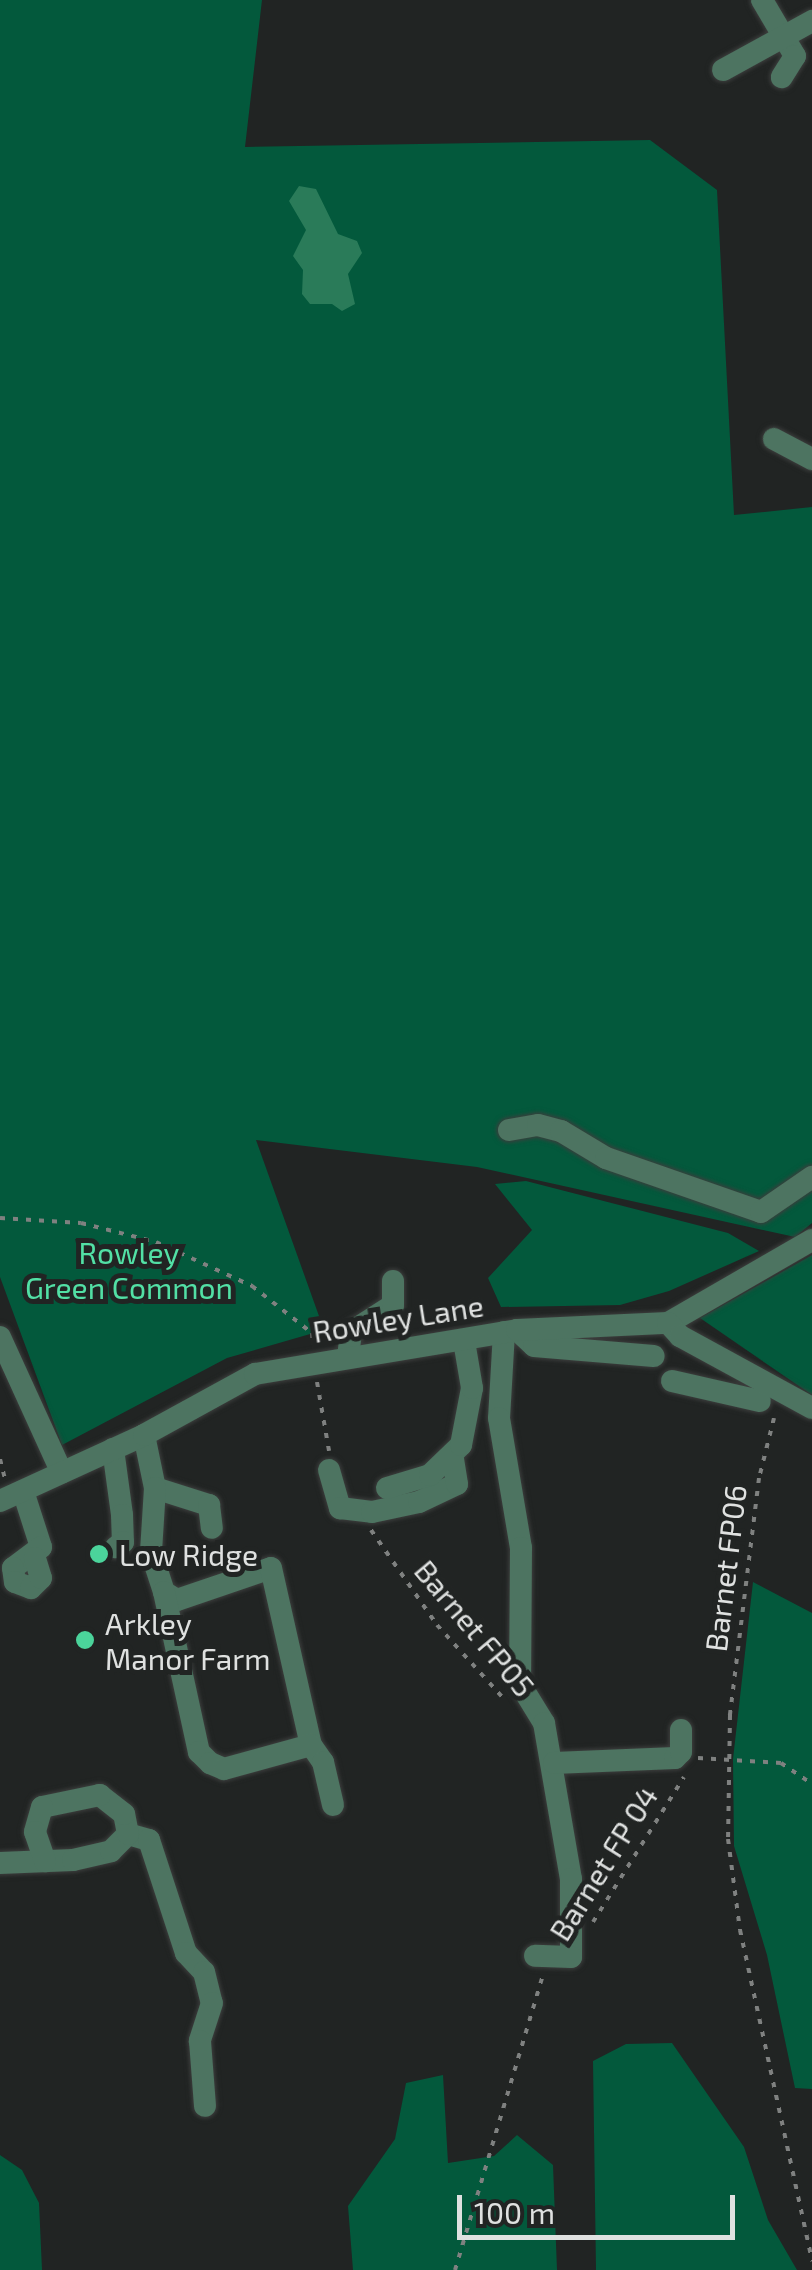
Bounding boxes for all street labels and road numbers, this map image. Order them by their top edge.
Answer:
street label: Rowley Lane [310,1287,486,1349]
street label: Barnet FP06 [697,1482,753,1654]
street label: Barnet FP05 [408,1553,542,1703]
street label: Barnet FP 04 [541,1779,665,1947]

